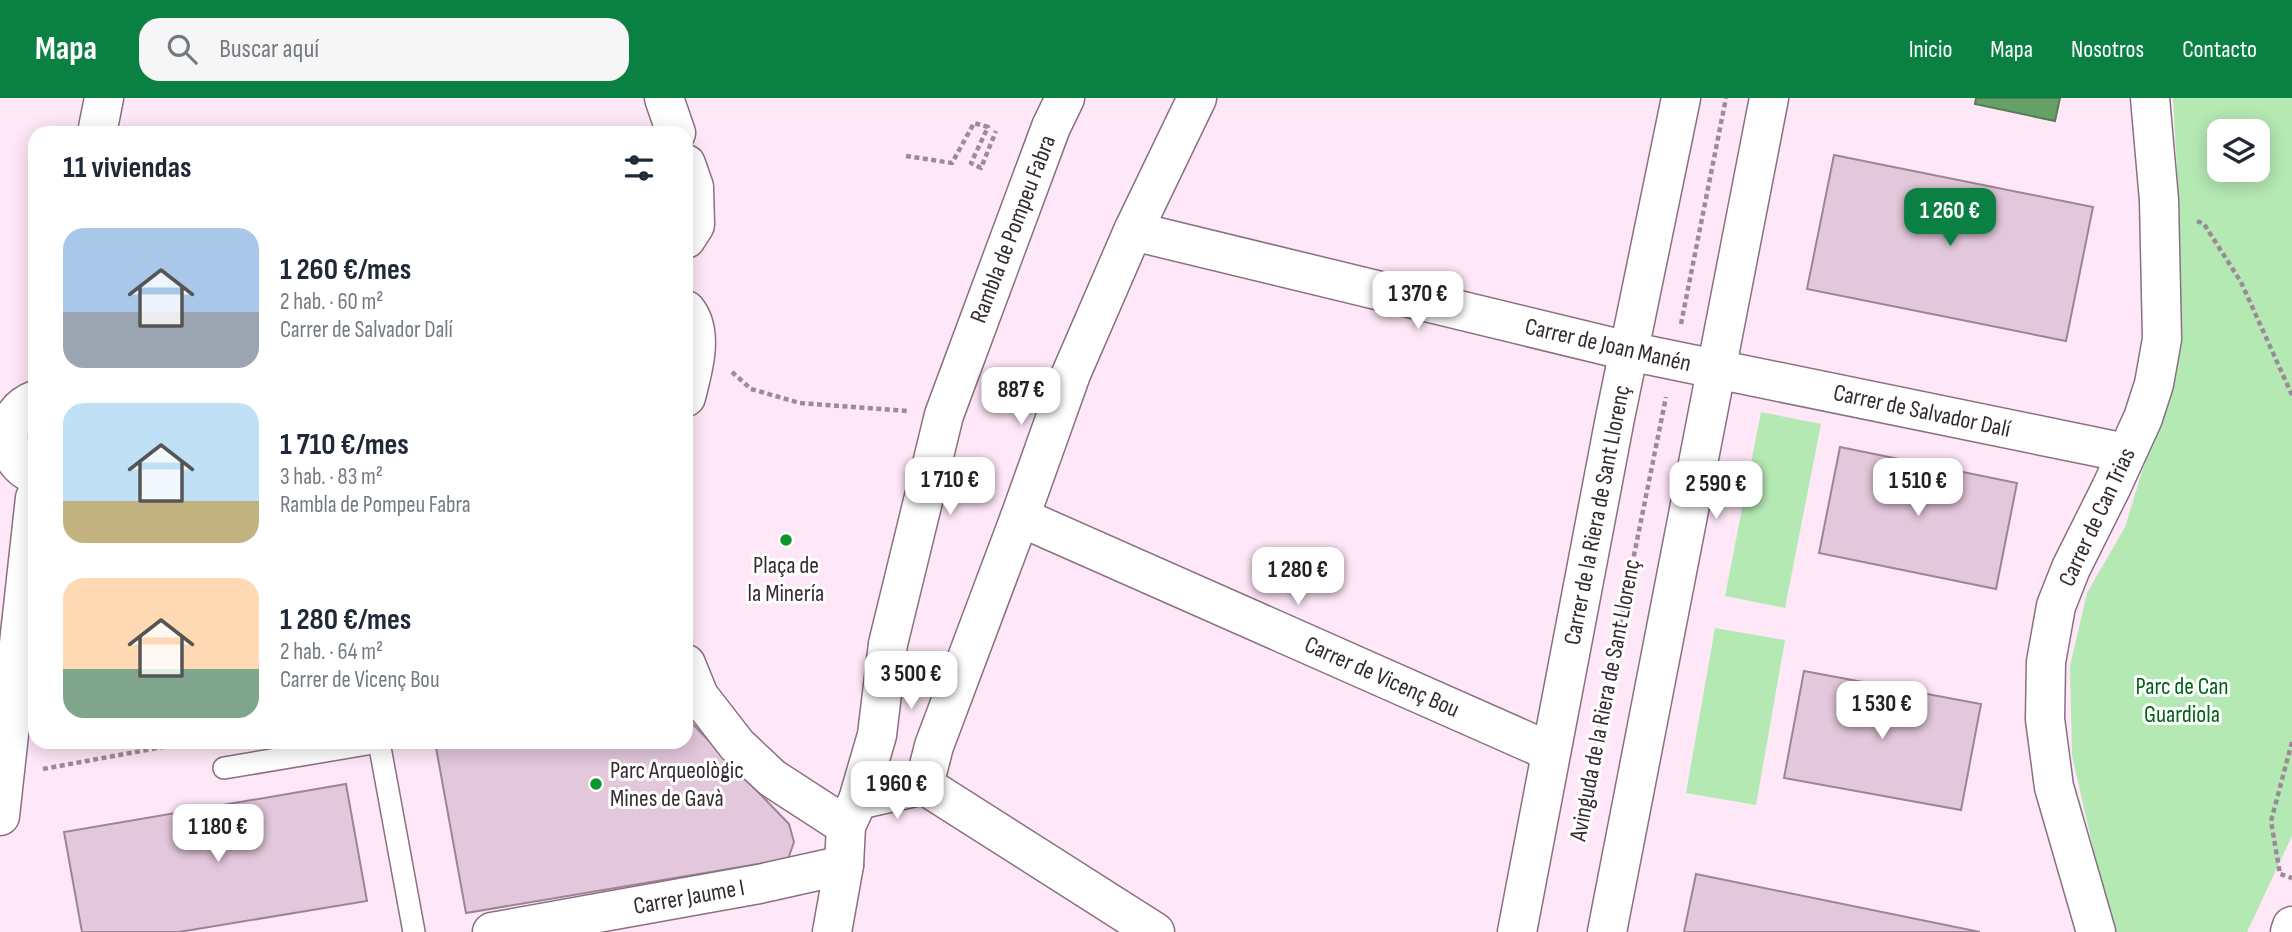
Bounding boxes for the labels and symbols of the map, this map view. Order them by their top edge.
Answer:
street label: Rambla de Pompeu Fabra [964,131,1062,327]
pin: 1 260 € [1885,188,2015,248]
pin: 1 370 € [1353,272,1483,331]
street label: Carrer de Joan Manén [1522,312,1694,378]
pin: 887 € [972,368,1070,427]
street label: Carrer de Salvador Dalí [1831,378,2014,444]
street label: Carrer de la Riera de Sant Llorenç [1558,383,1636,647]
street label: Carrer de Can Trias [2052,443,2142,591]
pin: 1 710 € [885,458,1015,517]
pin: 1 510 € [1853,458,1983,518]
pin: 2 590 € [1651,462,1781,521]
marker: Plaça de la Minería [778,532,794,548]
pin: 1 280 € [1233,547,1363,607]
place label: Plaça de la Minería [748,551,824,608]
street label: Avinguda de la Riera de Sant Llorenç [1563,557,1647,844]
street label: Carrer de Vicenç Bou [1300,630,1464,724]
pin: 3 500 € [846,652,976,711]
park label: Parc de Can Guardiola [2135,672,2229,729]
pin: 1 530 € [1817,682,1947,741]
place label: Parc Arqueològic Mines de Gavà [610,756,744,813]
pin: 1 960 € [832,762,962,821]
marker: Parc Arqueològic Mines de Gavà [588,776,604,792]
pin: 1 180 € [153,804,283,864]
street label: Carrer Jaume I [631,873,747,921]

